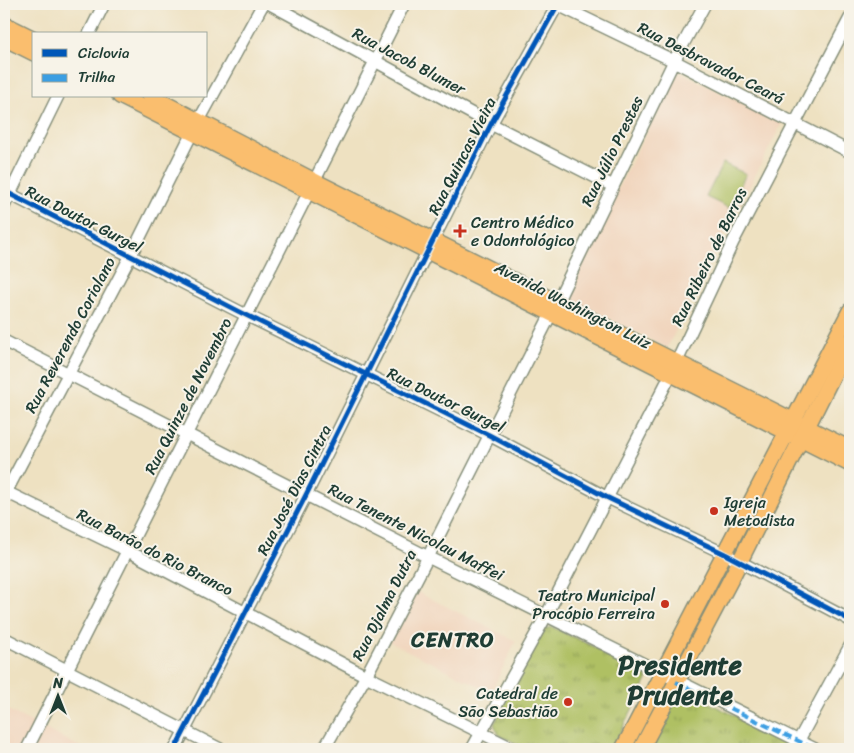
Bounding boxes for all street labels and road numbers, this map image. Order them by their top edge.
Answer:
street label: Rua Desbravador Ceará [632,13,790,113]
street label: Rua Jacob Blumer [347,19,472,104]
street label: Rua Júlio Prestes [573,90,652,211]
street label: Rua Quincas Vieira [420,92,504,220]
street label: Rua Doutor Gurgel [20,177,148,261]
street label: Rua Ribeiro de Barros [663,182,755,331]
street label: Rua Reverendo Coriolano [16,251,124,419]
street label: Avenida Washington Luiz [489,252,657,357]
street label: Rua Quinze de Novembro [136,312,240,480]
street label: Rua Doutor Gurgel [382,359,510,441]
street label: Rua José Dias Cintra [248,419,340,561]
street label: Rua Tenente Nicolau Maffei [323,475,510,589]
street label: Rua Barão do Rio Branco [72,500,238,604]
street label: Rua Djalma Dutra [343,544,425,666]

